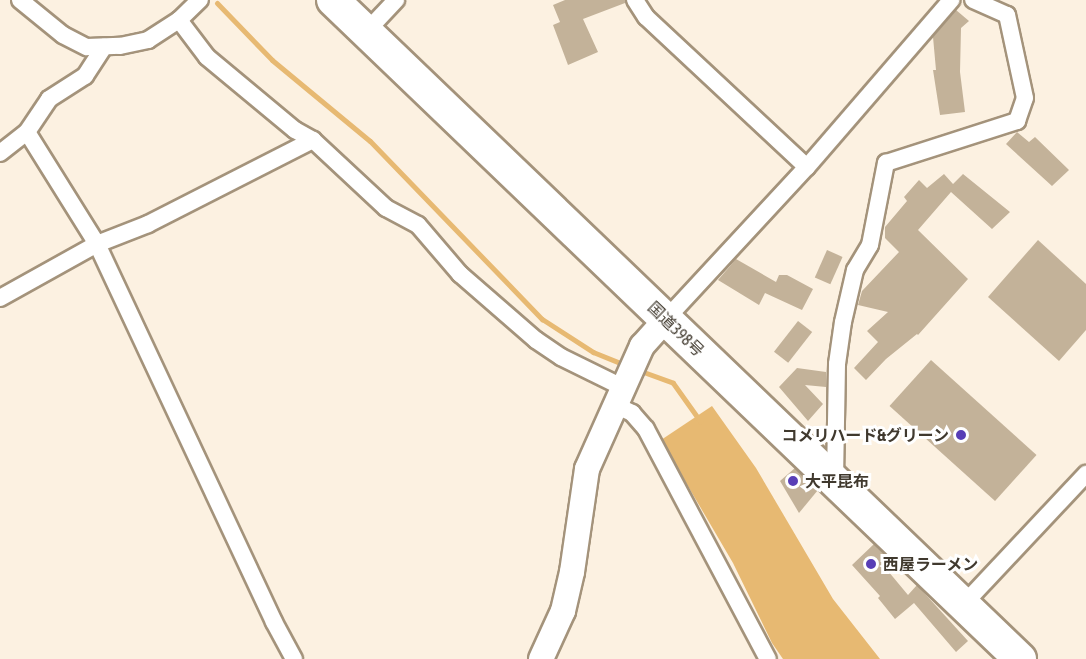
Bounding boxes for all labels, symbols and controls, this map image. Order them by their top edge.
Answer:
street label: 国道398号 [644,298,708,360]
place label: コメリハード&グリーン [781,425,949,445]
marker: コメリハード&グリーン [954,428,968,442]
place label: 大平昆布 [805,471,869,491]
marker: 大平昆布 [786,474,800,488]
place label: 西屋ラーメン [883,554,979,574]
marker: 西屋ラーメン [864,557,878,571]

